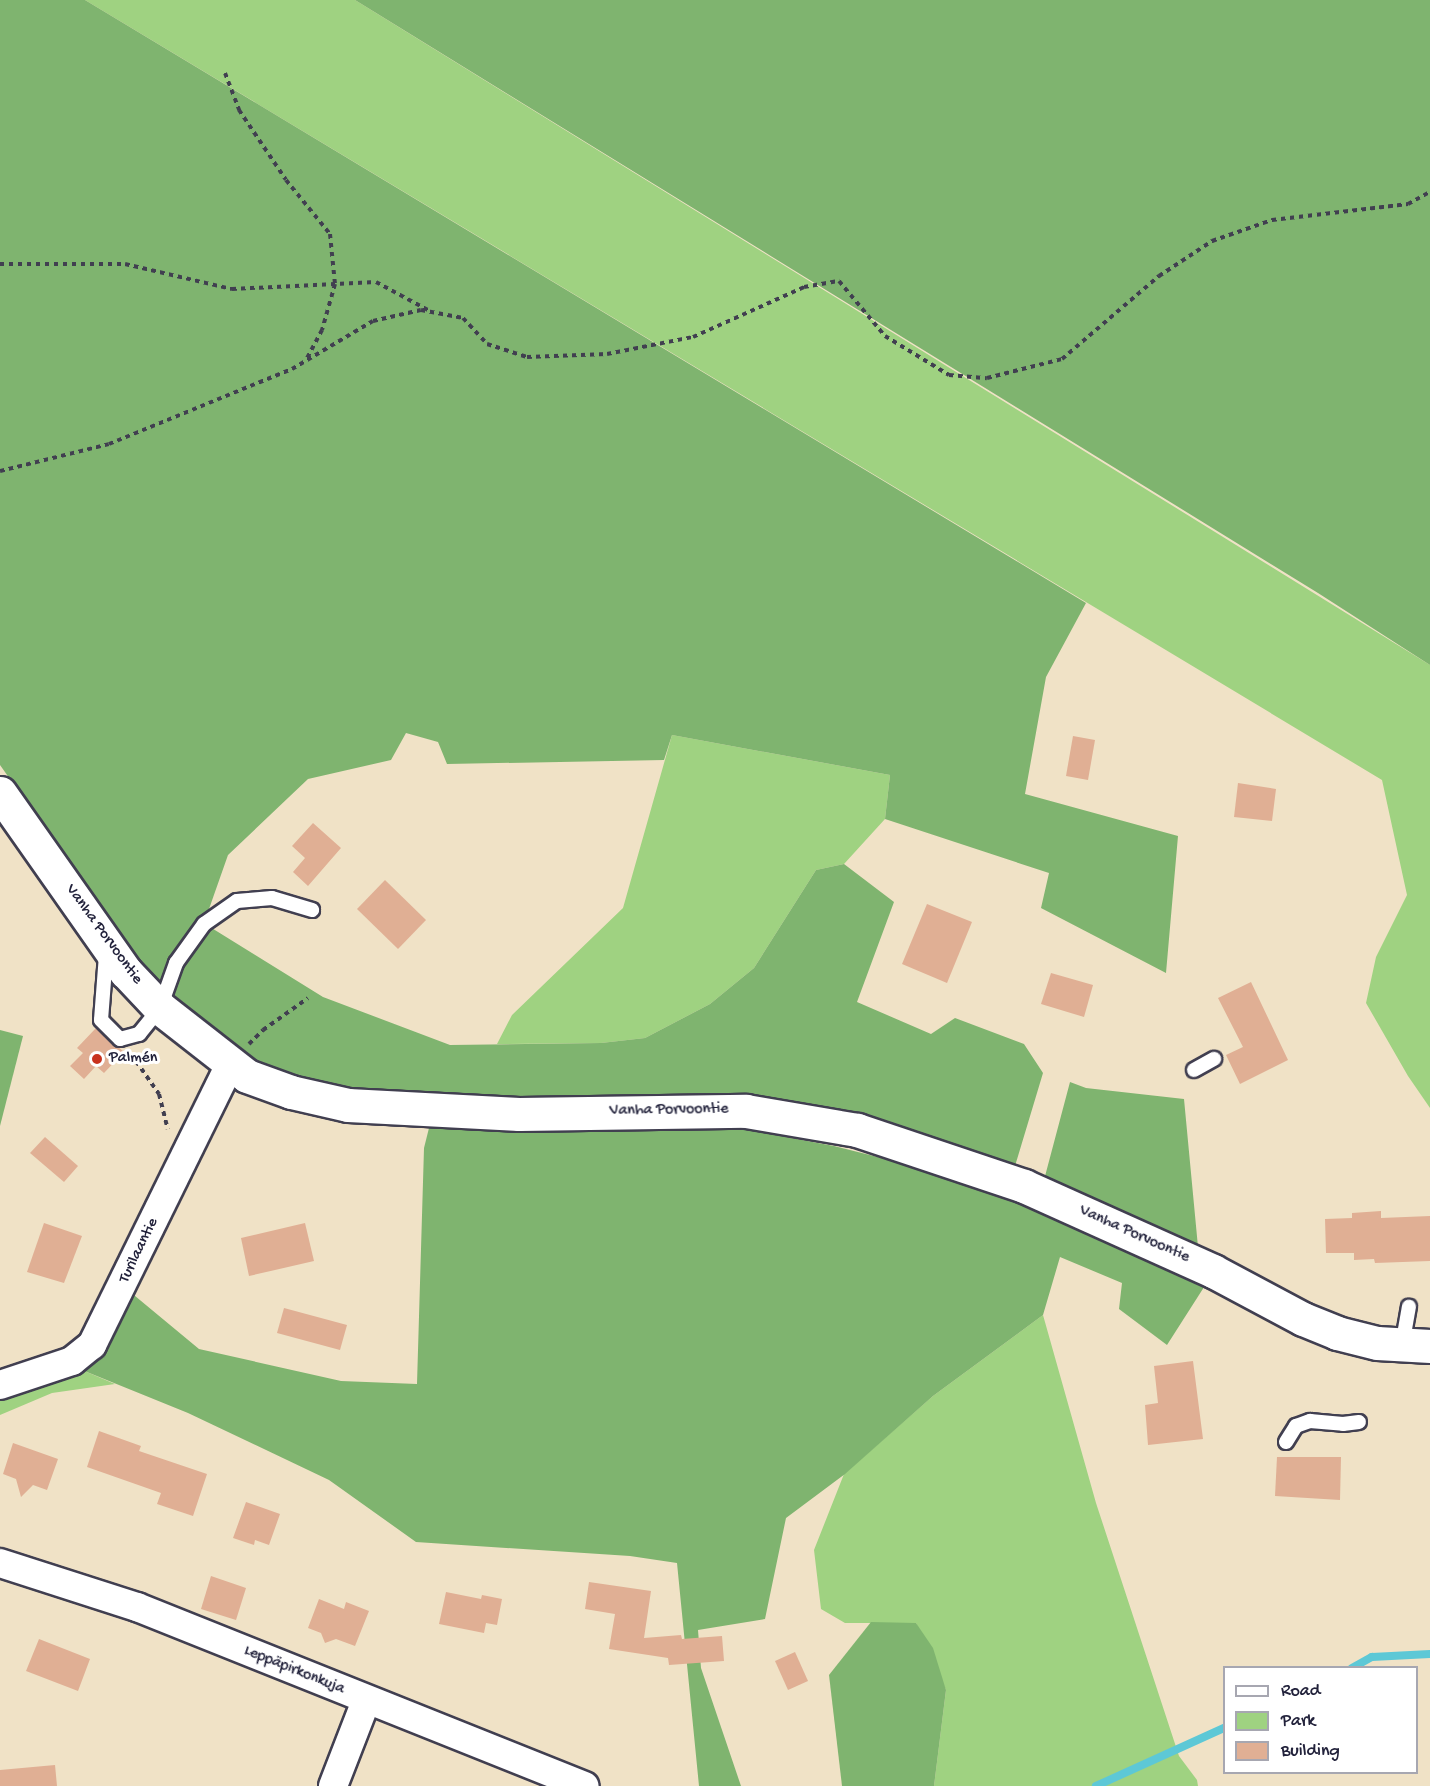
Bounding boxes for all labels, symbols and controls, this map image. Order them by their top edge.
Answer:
street label: Vanha Porvoontie [60,881,146,989]
place label: Palmén [109,1049,157,1069]
marker: Palmén [90,1052,104,1066]
street label: Vanha Porvoontie [609,1100,729,1122]
street label: Vanha Porvoontie [1076,1202,1192,1268]
street label: Turilaantie [116,1215,164,1287]
street label: Leppäpirkonkuja [241,1642,347,1700]
legend [1223,1666,1418,1774]
text: Road [1281,1681,1320,1702]
text: Park [1281,1711,1315,1732]
text: Building [1281,1741,1340,1762]

